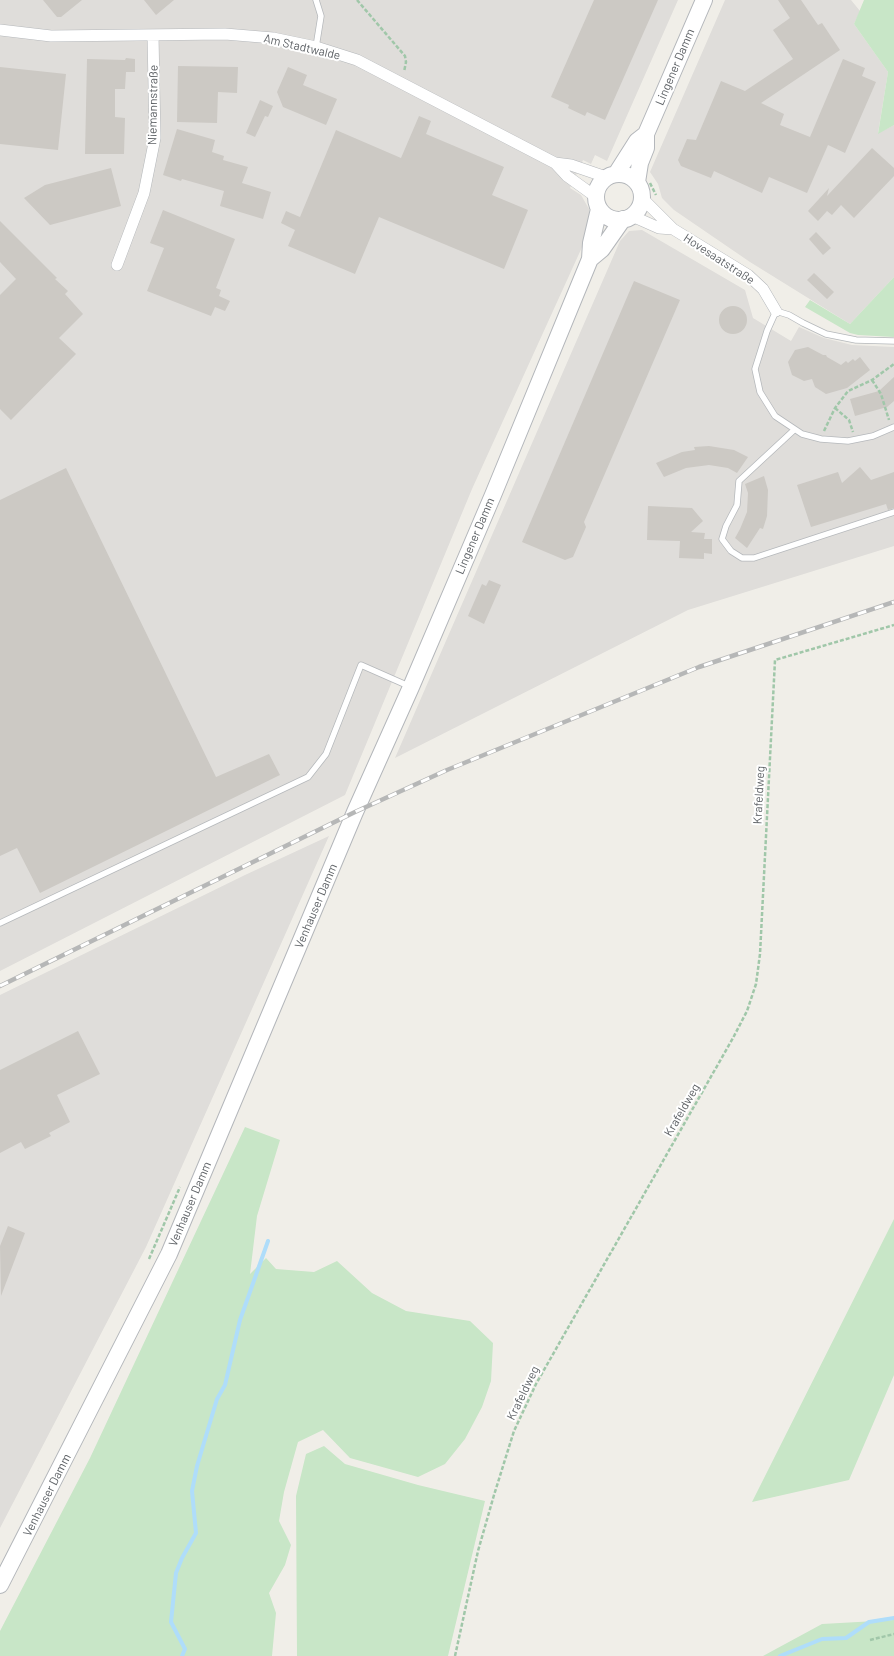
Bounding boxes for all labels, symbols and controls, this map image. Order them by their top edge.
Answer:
street label: Lingener Damm [652,26,698,108]
street label: Am Stadtwalde [262,31,342,63]
street label: Niemannstraße [145,65,161,145]
street label: Hovesaatstraße [681,231,757,287]
street label: Lingener Damm [452,495,498,577]
street label: Krafeldweg [750,765,768,825]
street label: Venhauser Damm [292,861,340,951]
street label: Krafeldweg [661,1081,703,1139]
street label: Venhauser Damm [166,1159,214,1249]
street label: Krafeldweg [504,1364,542,1422]
street label: Venhauser Damm [20,1451,74,1539]

